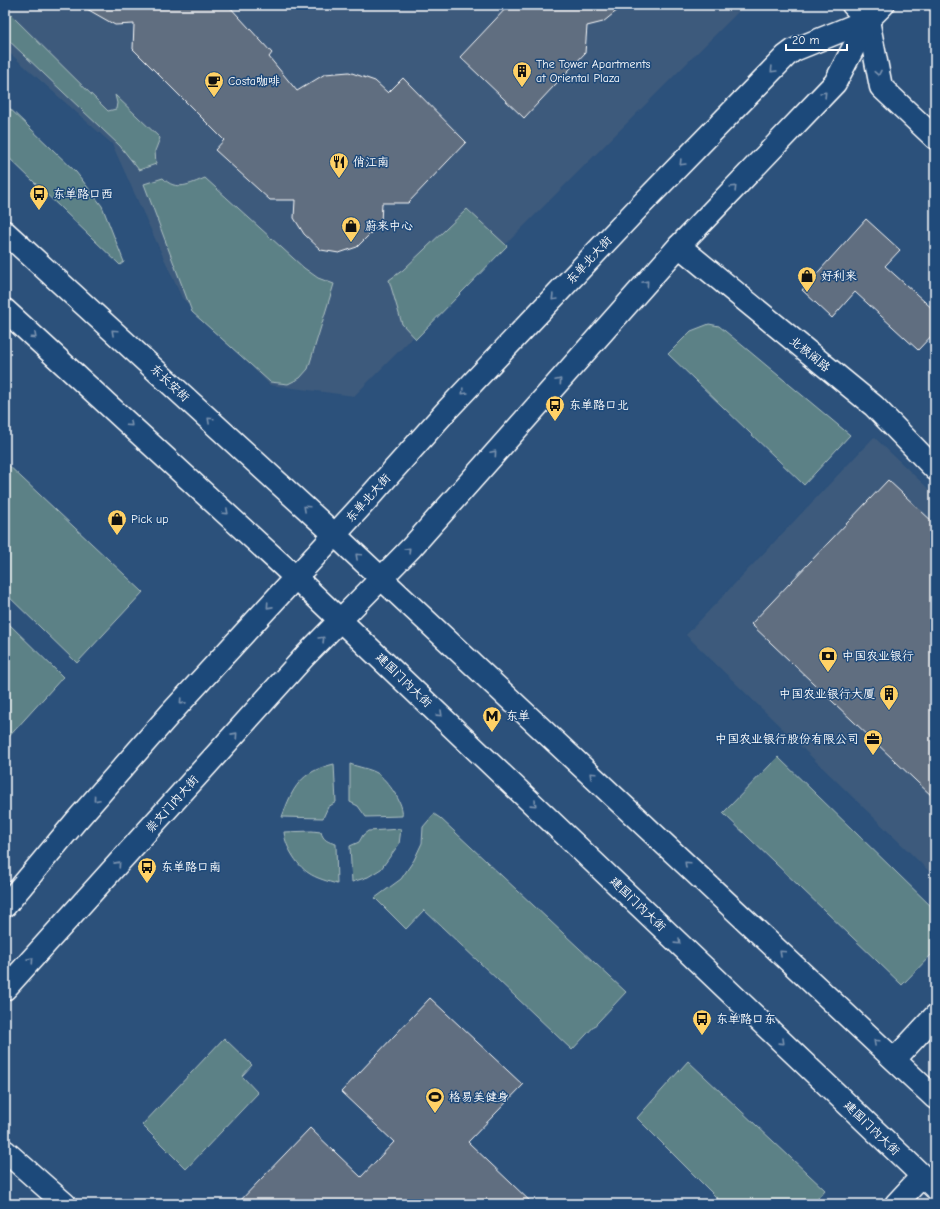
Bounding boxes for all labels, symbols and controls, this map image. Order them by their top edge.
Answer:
scale bar [786,26,847,52]
text: 20 m [792,33,820,47]
place label: The Tower Apartments at Oriental Plaza [536,57,651,85]
building icon: The Tower Apartments at Oriental Plaza [511,60,533,88]
one-way arrow [770,65,778,73]
one-way arrow [873,69,882,76]
cafe icon: Costa咖啡 [203,70,225,98]
place label: Costa咖啡 [228,74,280,88]
one-way arrow [820,91,827,99]
restaurant icon: 俏江南 [328,151,350,179]
place label: 俏江南 [353,155,389,169]
one-way arrow [679,158,687,166]
bus stop icon: 东单路口西 [28,183,50,211]
one-way arrow [729,185,737,193]
place label: 东单路口西 [53,187,113,201]
shop icon: 蔚来中心 [340,215,362,243]
place label: 蔚来中心 [365,219,413,233]
street label: 东单北大街 [563,233,615,287]
shop icon: 好利来 [796,265,818,293]
place label: 好利来 [821,269,857,283]
one-way arrow [641,280,648,288]
one-way arrow [552,293,559,300]
one-way arrow [111,329,119,337]
one-way arrow [29,332,37,339]
street label: 北极阁路 [787,333,833,375]
street label: 东长安街 [148,362,192,404]
one-way arrow [555,378,562,385]
one-way arrow [461,387,469,395]
bus stop icon: 东单路口北 [544,394,566,422]
place label: 东单路口北 [569,398,629,412]
one-way arrow [207,417,215,425]
one-way arrow [125,419,132,426]
one-way arrow [490,450,497,458]
street label: 东单北大街 [343,471,393,525]
one-way arrow [303,505,311,513]
one-way arrow [221,507,228,514]
shop icon: Pick up [106,508,128,536]
place label: Pick up [131,512,169,526]
one-way arrow [403,547,411,555]
one-way arrow [355,553,363,561]
one-way arrow [267,601,274,608]
one-way arrow [317,636,325,644]
bank icon: 中国农业银行 [817,645,839,673]
place label: 中国农业银行 [842,649,914,663]
street label: 建国门内大街 [373,650,435,710]
building icon: 中国农业银行大厦 [878,683,900,711]
place label: 中国农业银行大厦 [779,687,875,701]
one-way arrow [179,697,186,704]
metro station icon: 东单 [481,705,503,733]
one-way arrow [435,709,443,717]
place label: 东单 [506,709,530,723]
office icon: 中国农业银行股份有限公司 [862,728,884,756]
one-way arrow [230,732,238,740]
place label: 中国农业银行股份有限公司 [715,732,859,746]
street label: 崇文门内大街 [143,773,201,835]
one-way arrow [589,773,597,780]
one-way arrow [93,794,100,802]
one-way arrow [529,799,537,807]
bus stop icon: 东单路口南 [136,856,158,884]
place label: 东单路口南 [161,860,221,874]
one-way arrow [113,861,120,868]
one-way arrow [684,861,692,869]
street label: 建国门内大街 [607,874,669,934]
one-way arrow [673,938,681,945]
one-way arrow [779,951,786,958]
one-way arrow [26,957,34,965]
bus stop icon: 东单路口东 [691,1008,713,1036]
place label: 东单路口东 [716,1012,776,1026]
one-way arrow [777,1037,785,1045]
one-way arrow [874,1040,881,1047]
sports icon: 格易美健身 [424,1086,446,1114]
place label: 格易美健身 [449,1090,509,1104]
street label: 建国门内大街 [841,1098,903,1158]

